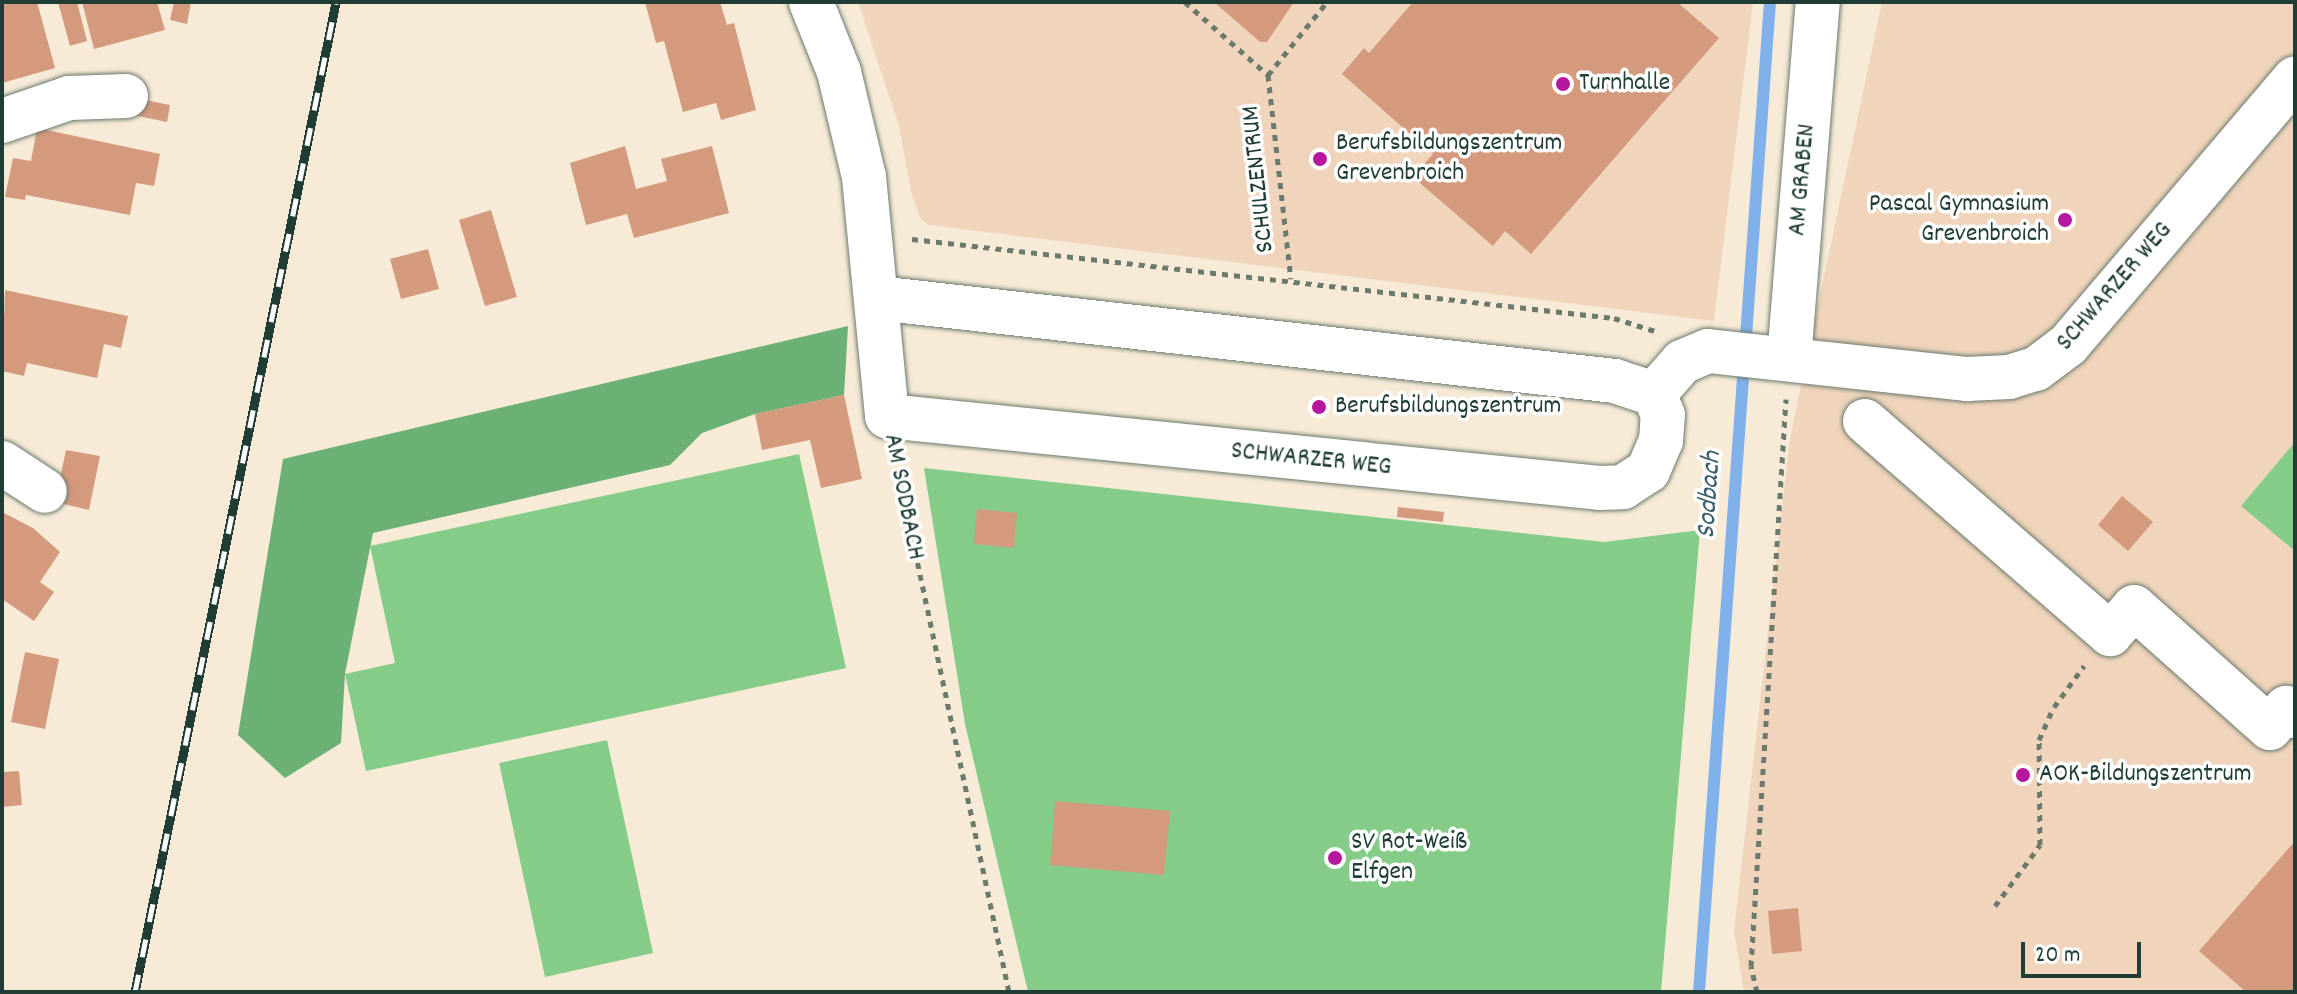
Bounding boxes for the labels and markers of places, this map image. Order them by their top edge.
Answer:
place label: Turnhalle [1579,68,1670,100]
marker: Turnhalle [1554,75,1572,93]
place label: Berufsbildungszentrum Grevenbroich [1336,128,1562,190]
marker: Berufsbildungszentrum Grevenbroich [1311,150,1329,168]
place label: Pascal Gymnasium Grevenbroich [1869,189,2049,250]
marker: Pascal Gymnasium Grevenbroich [2056,211,2074,229]
place label: Berufsbildungszentrum [1335,391,1561,423]
marker: Berufsbildungszentrum [1310,398,1328,416]
place label: AOK-Bildungszentrum [2039,759,2252,791]
marker: AOK-Bildungszentrum [2014,766,2032,784]
place label: SV Rot-Weiß Elfgen [1351,827,1467,888]
marker: SV Rot-Weiß Elfgen [1326,849,1344,867]

